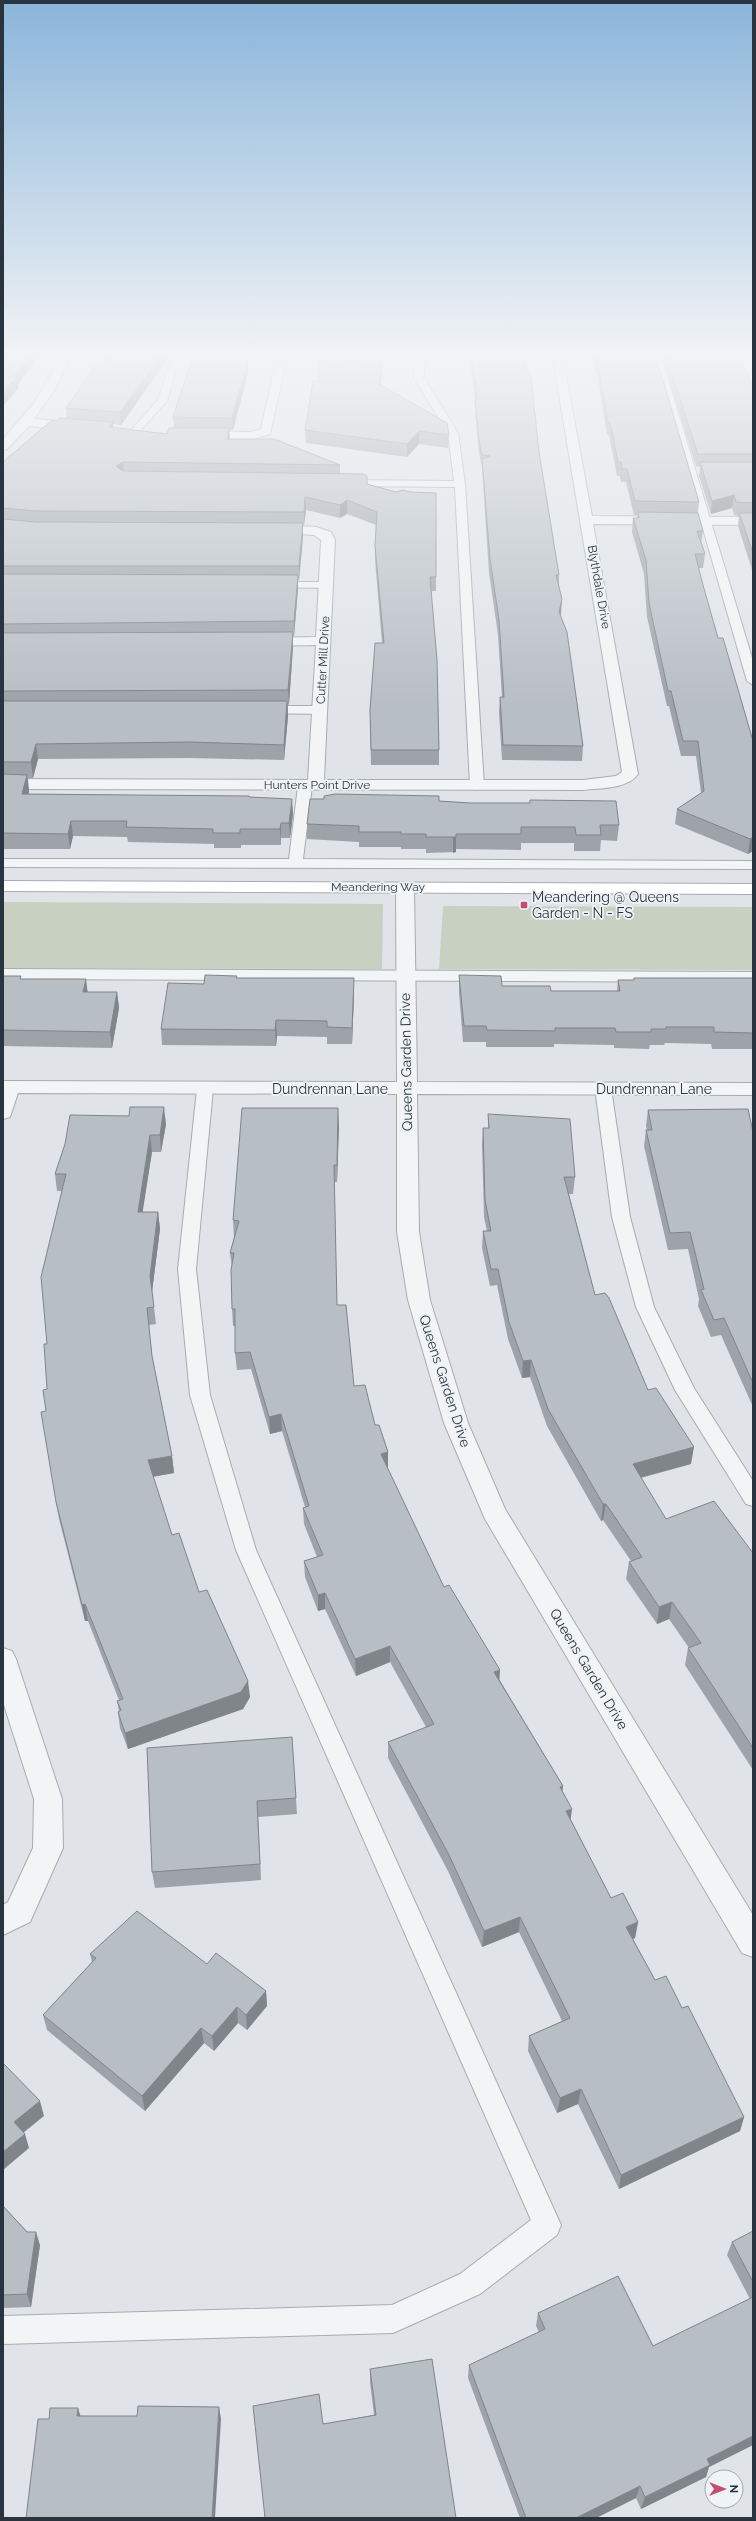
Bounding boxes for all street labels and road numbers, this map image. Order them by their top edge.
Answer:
street label: Blythdale Drive [585,544,613,630]
street label: Cutter Mill Drive [314,616,332,704]
street label: Hunters Point Drive [264,778,370,792]
street label: Meandering Way [331,880,426,894]
street label: Queens Garden Drive [397,993,415,1131]
street label: Dundrennan Lane [272,1081,388,1097]
street label: Dundrennan Lane [596,1081,712,1097]
street label: Queens Garden Drive [416,1313,474,1449]
street label: Queens Garden Drive [547,1606,631,1732]

